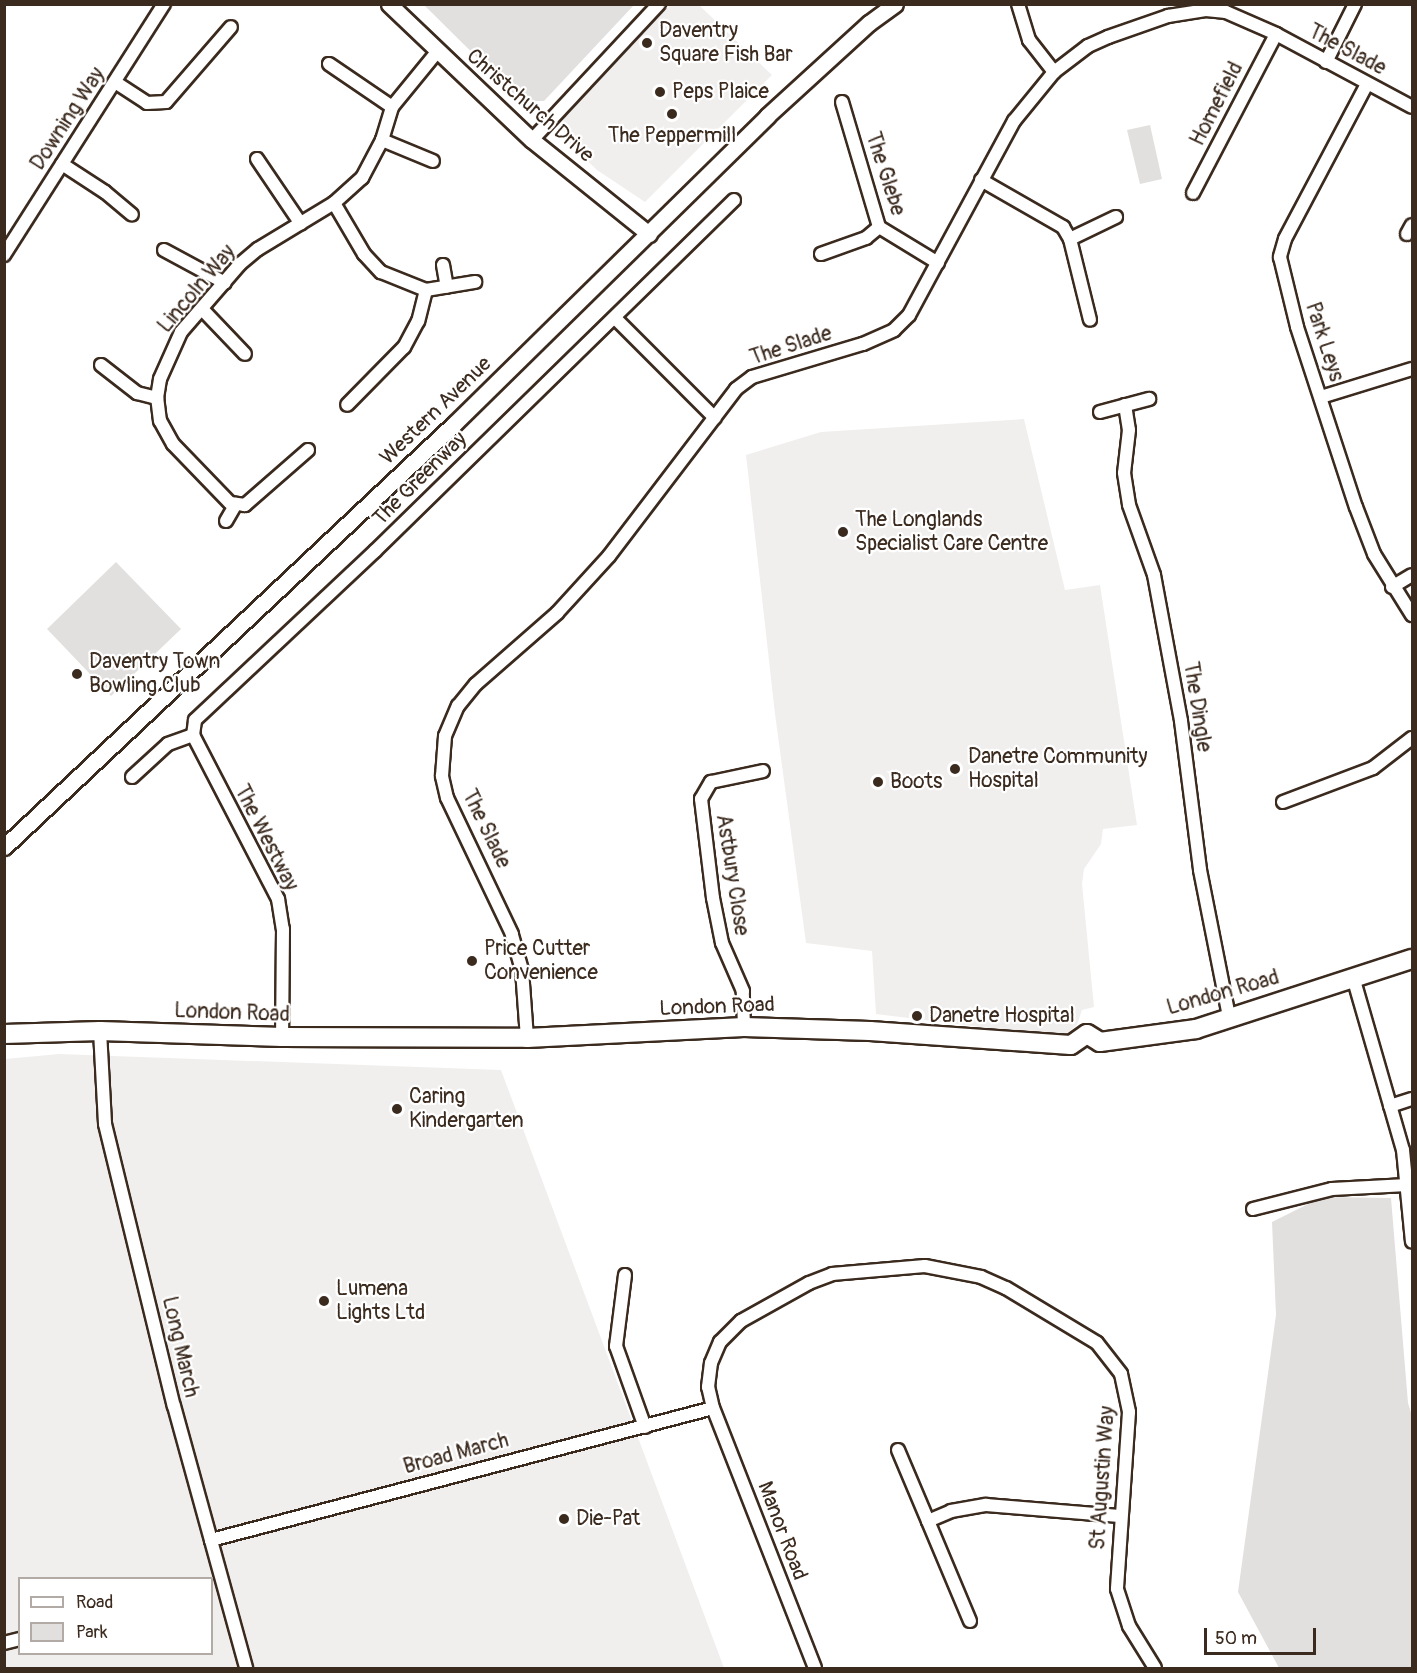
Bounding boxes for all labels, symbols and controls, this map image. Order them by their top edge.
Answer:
place label: Daventry Square Fish Bar [659,18,793,68]
street label: The Slade [1304,19,1390,81]
marker: Daventry Square Fish Bar [640,36,654,50]
street label: Christchurch Drive [461,44,599,168]
street label: Homefield [1185,58,1249,150]
street label: Downing Way [25,63,111,175]
place label: Peps Plaice [672,79,769,105]
marker: Peps Plaice [653,85,667,99]
marker: The Peppermill [665,107,679,121]
place label: The Peppermill [608,123,736,149]
street label: The Glebe [860,129,910,219]
street label: Lincoln Way [153,240,241,338]
street label: Park Leys [1299,299,1349,385]
street label: The Slade [747,321,835,371]
street label: Western Avenue [375,352,497,470]
street label: The Greenway [368,427,472,531]
place label: The Longlands Specialist Care Centre [855,507,1048,557]
marker: The Longlands Specialist Care Centre [836,525,850,539]
place label: Daventry Town Bowling Club [89,649,220,699]
street label: The Dingle [1177,660,1217,754]
marker: Daventry Town Bowling Club [70,667,84,681]
place label: Danetre Community Hospital [968,744,1148,794]
marker: Danetre Community Hospital [946,760,964,778]
place label: Boots [890,769,942,795]
marker: Boots [871,775,885,789]
street label: The Westway [229,781,303,895]
street label: The Slade [456,786,516,872]
street label: Astbury Close [710,813,754,937]
place label: Price Cutter Convenience [484,936,598,986]
marker: Price Cutter Convenience [465,954,479,968]
street label: London Road [1164,965,1282,1021]
street label: London Road [659,992,775,1022]
street label: London Road [174,998,290,1028]
place label: Danetre Hospital [929,1003,1075,1029]
marker: Danetre Hospital [910,1009,924,1023]
place label: Caring Kindergarten [409,1084,524,1134]
marker: Caring Kindergarten [390,1102,404,1116]
place label: Lumena Lights Ltd [336,1276,425,1326]
street label: Long March [156,1294,204,1400]
marker: Lumena Lights Ltd [317,1294,331,1308]
street label: St Augustin Way [1085,1405,1121,1551]
street label: Broad March [401,1428,511,1480]
street label: Manor Road [752,1478,812,1584]
place label: Die-Pat [576,1506,640,1532]
marker: Die-Pat [557,1512,571,1526]
legend [18,1577,213,1655]
text: Road [76,1591,113,1614]
scale bar [1207,1616,1320,1654]
text: Park [76,1621,108,1644]
text: 50 m [1215,1627,1257,1650]

